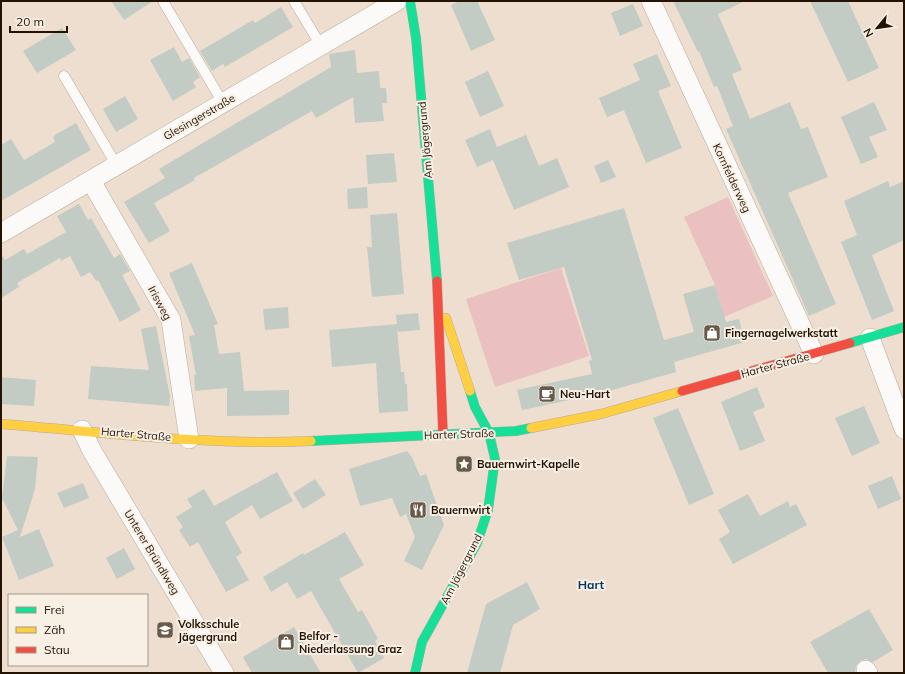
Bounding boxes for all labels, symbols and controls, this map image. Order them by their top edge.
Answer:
scale bar [10,8,67,34]
north arrow [857,8,897,48]
text: 20 m [16,14,44,29]
text: N [860,26,876,40]
street label: Glesingerstraße [161,91,237,143]
street label: Am Jägergrund [415,101,435,179]
street label: Kornfelderweg [710,141,754,215]
street label: Irisweg [145,283,175,323]
shop icon: Fingernagelwerkstatt [702,323,722,343]
place label: Fingernagelwerkstatt [725,326,838,340]
street label: Harter Straße [739,349,811,381]
cafe icon: Neu-Hart [537,384,557,404]
place label: Neu-Hart [560,387,610,401]
street label: Harter Straße [100,424,172,444]
street label: Harter Straße [424,426,494,442]
place icon: Bauernwirt-Kapelle [454,454,474,474]
place label: Bauernwirt-Kapelle [477,457,580,471]
restaurant icon: Bauernwirt [408,500,428,520]
place label: Bauernwirt [431,503,490,517]
street label: Unterer Bründlweg [121,507,183,597]
street label: Am Jägergrund [437,531,485,607]
district label: Hart [578,577,605,592]
legend [8,594,148,666]
text: Frei [44,602,64,617]
place label: Volksschule Jägergrund [177,617,239,644]
school or university icon: Volksschule Jägergrund [155,620,175,640]
text: Zäh [44,622,65,637]
place label: Belfor - Niederlassung Graz [299,629,402,656]
shop icon: Belfor - Niederlassung Graz [276,632,296,652]
text: Stau [44,642,70,657]

